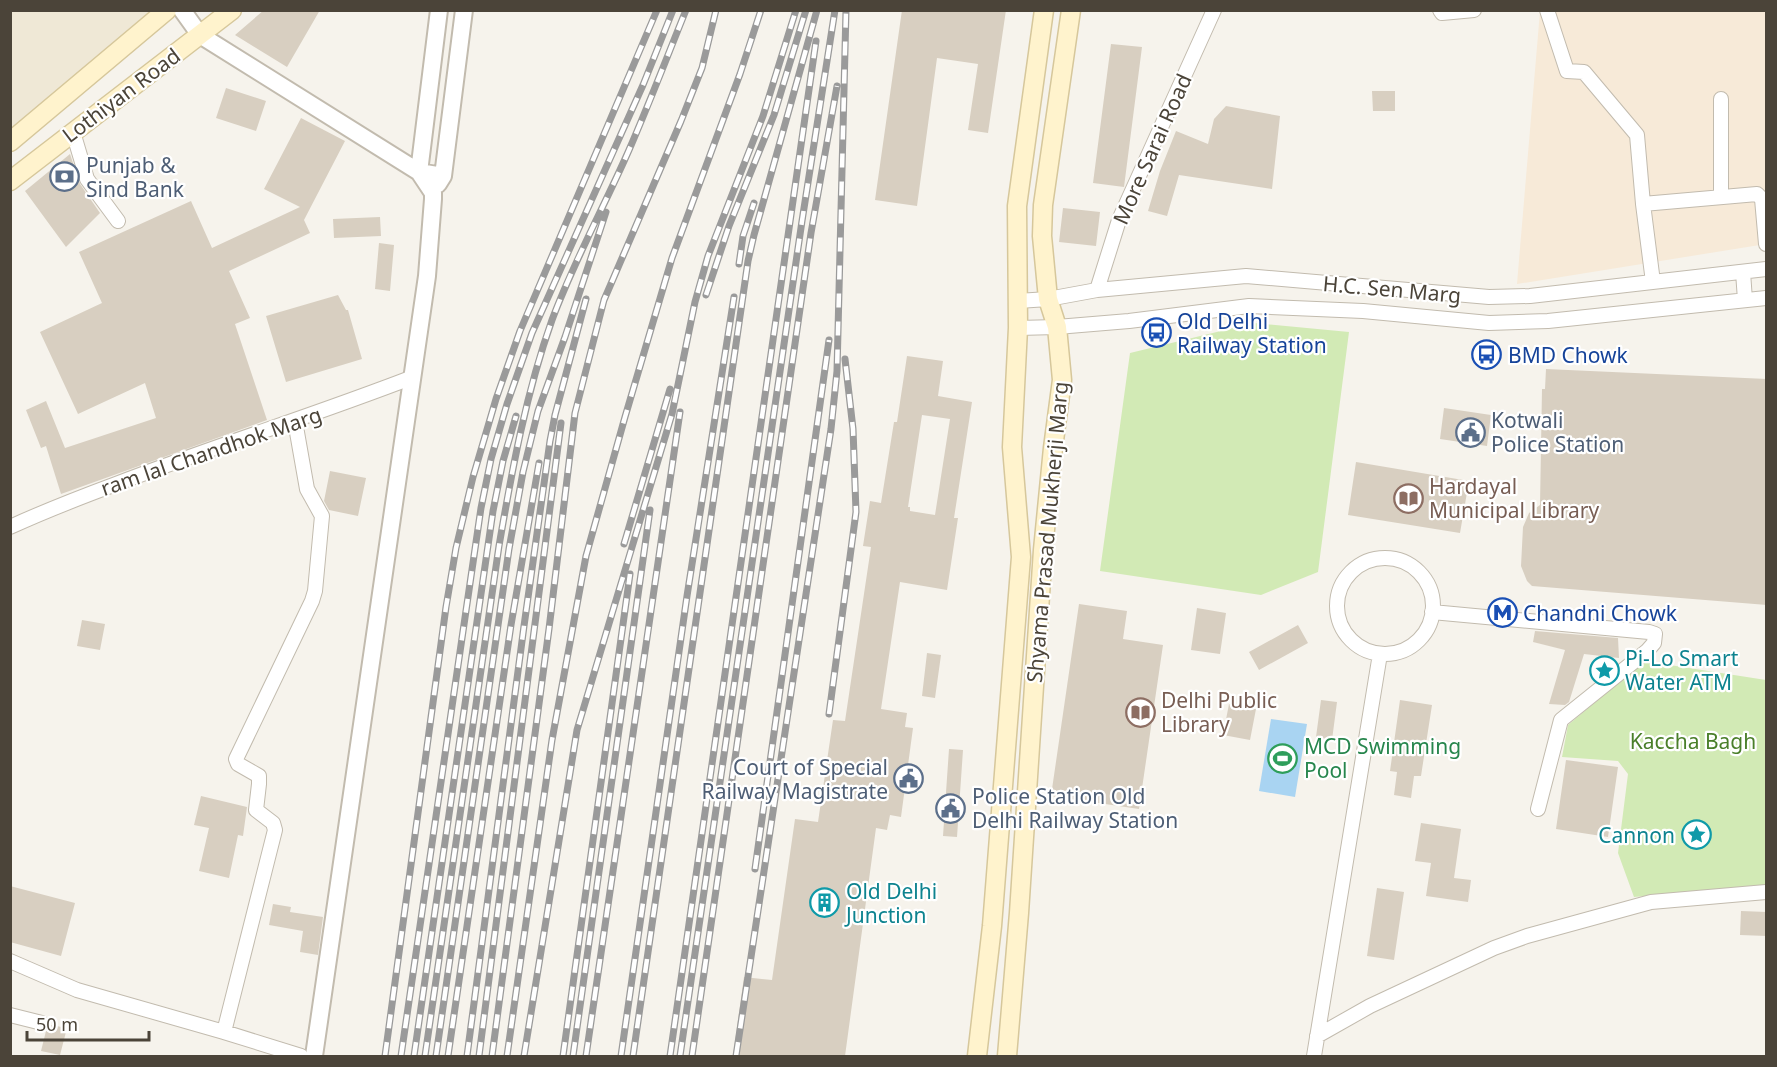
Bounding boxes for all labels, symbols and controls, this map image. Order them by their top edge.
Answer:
street label: Lothiyan Road [56,41,186,149]
street label: More Sarai Road [1106,69,1198,229]
place label: Punjab & Sind Bank [86,151,185,203]
bank icon: Punjab & Sind Bank [49,161,81,193]
street label: H.C. Sen Marg [1322,269,1462,309]
place label: Old Delhi Railway Station [1177,307,1327,359]
bus stop icon: Old Delhi Railway Station [1140,317,1172,349]
bus stop icon: BMD Chowk [1471,339,1503,371]
place label: BMD Chowk [1508,341,1629,369]
street label: Shyama Prasad Mukherji Marg [1020,380,1074,684]
street label: ram lal Chandhok Marg [97,400,325,502]
place label: Kotwali Police Station [1491,406,1624,458]
public building icon: Kotwali Police Station [1454,416,1486,448]
place label: Hardayal Municipal Library [1429,472,1600,524]
library icon: Hardayal Municipal Library [1392,482,1424,514]
metro station icon: Chandni Chowk [1486,597,1518,629]
place label: Chandni Chowk [1523,599,1678,627]
place label: Pi-Lo Smart Water ATM [1625,644,1739,696]
place icon: Pi-Lo Smart Water ATM [1588,654,1620,686]
place label: Delhi Public Library [1161,686,1277,738]
library icon: Delhi Public Library [1124,696,1156,728]
park label: Kaccha Bagh [1630,727,1756,755]
place label: MCD Swimming Pool [1304,732,1461,784]
sports icon: MCD Swimming Pool [1267,742,1299,774]
place label: Court of Special Railway Magistrate [702,753,888,805]
public building icon: Court of Special Railway Magistrate [893,763,925,795]
place label: Police Station Old Delhi Railway Station [972,782,1178,834]
public building icon: Police Station Old Delhi Railway Station [935,792,967,824]
place icon: Cannon [1680,819,1712,851]
place label: Cannon [1598,821,1675,849]
place label: Old Delhi Junction [844,877,937,929]
building icon: Old Delhi Junction [809,887,841,919]
scale bar [27,1004,148,1042]
text: 50 m [36,1012,78,1036]

